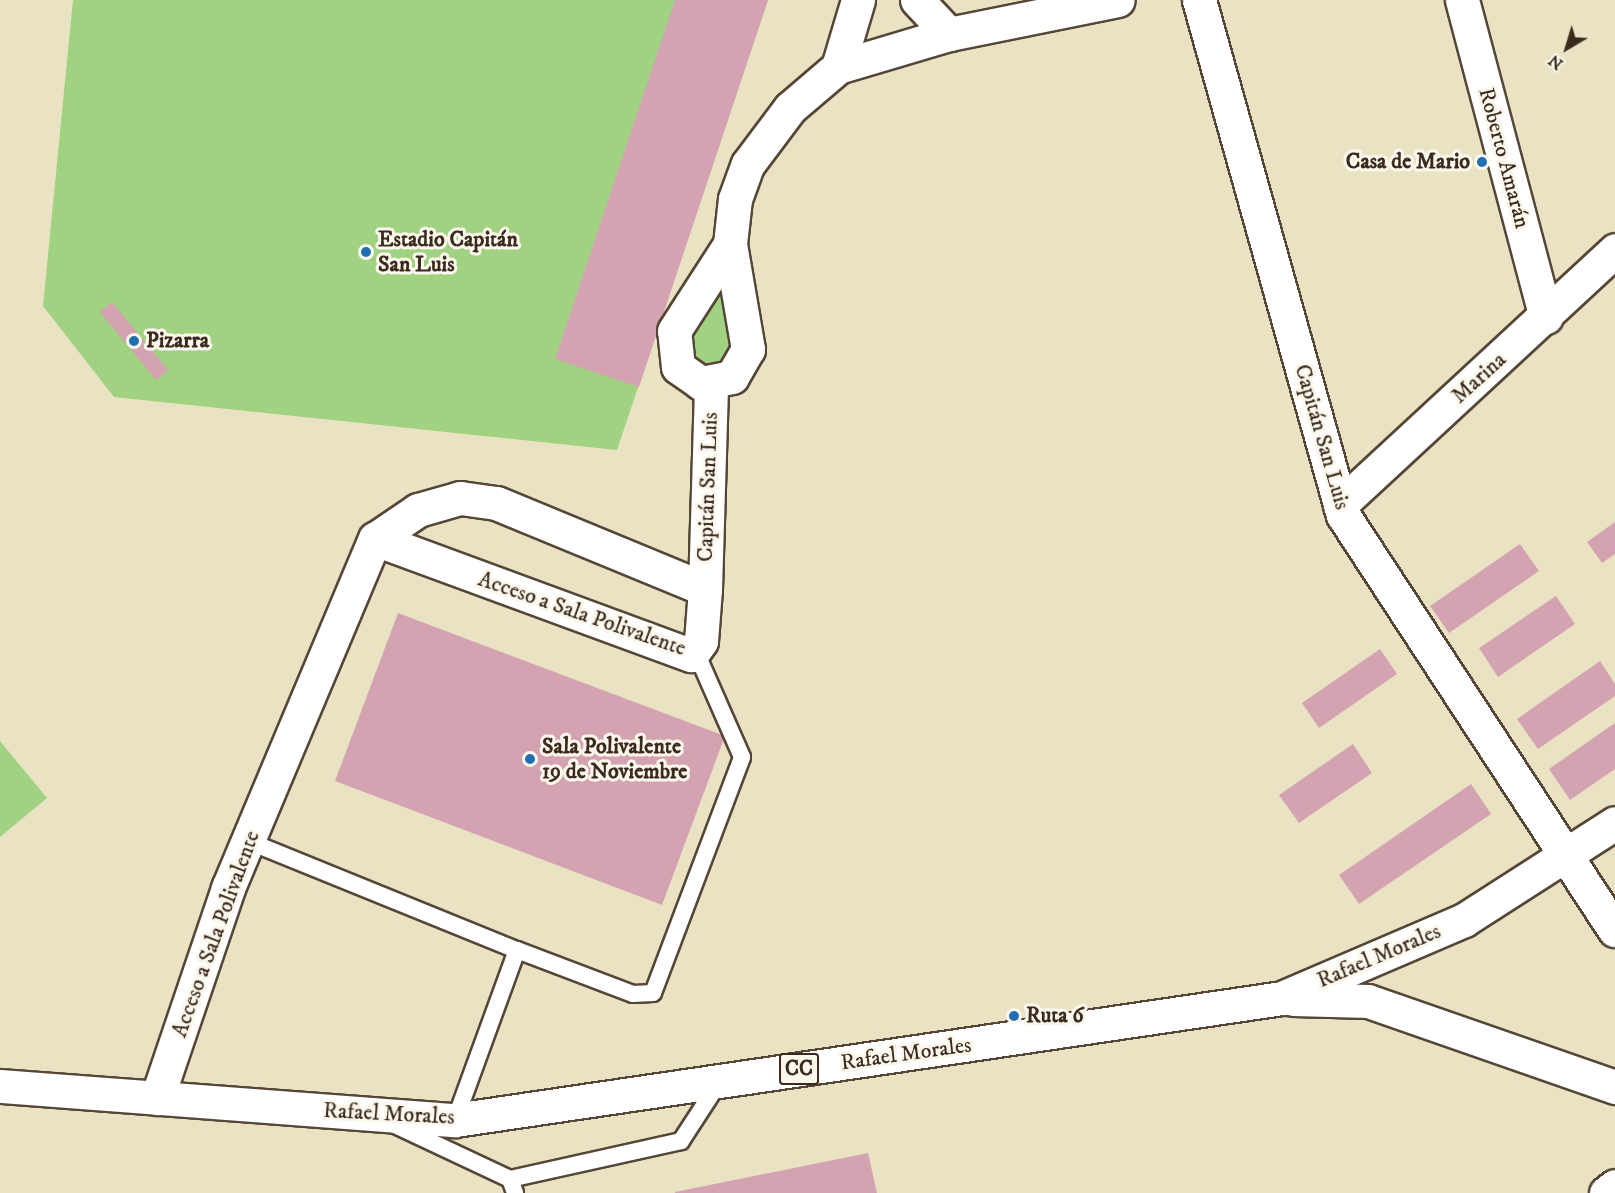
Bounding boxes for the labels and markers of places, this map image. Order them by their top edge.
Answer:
place label: Casa de Mario [1346,149,1470,175]
marker: Casa de Mario [1475,155,1489,169]
place label: Estadio Capitán San Luis [378,226,518,278]
marker: Estadio Capitán San Luis [359,245,373,259]
place label: Pizarra [146,328,209,354]
marker: Pizarra [127,334,141,348]
place label: Sala Polivalente 19 de Noviembre [542,733,687,784]
marker: Sala Polivalente 19 de Noviembre [523,752,537,766]
place label: Ruta 6 [1026,1003,1084,1029]
marker: Ruta 6 [1007,1009,1021,1023]

